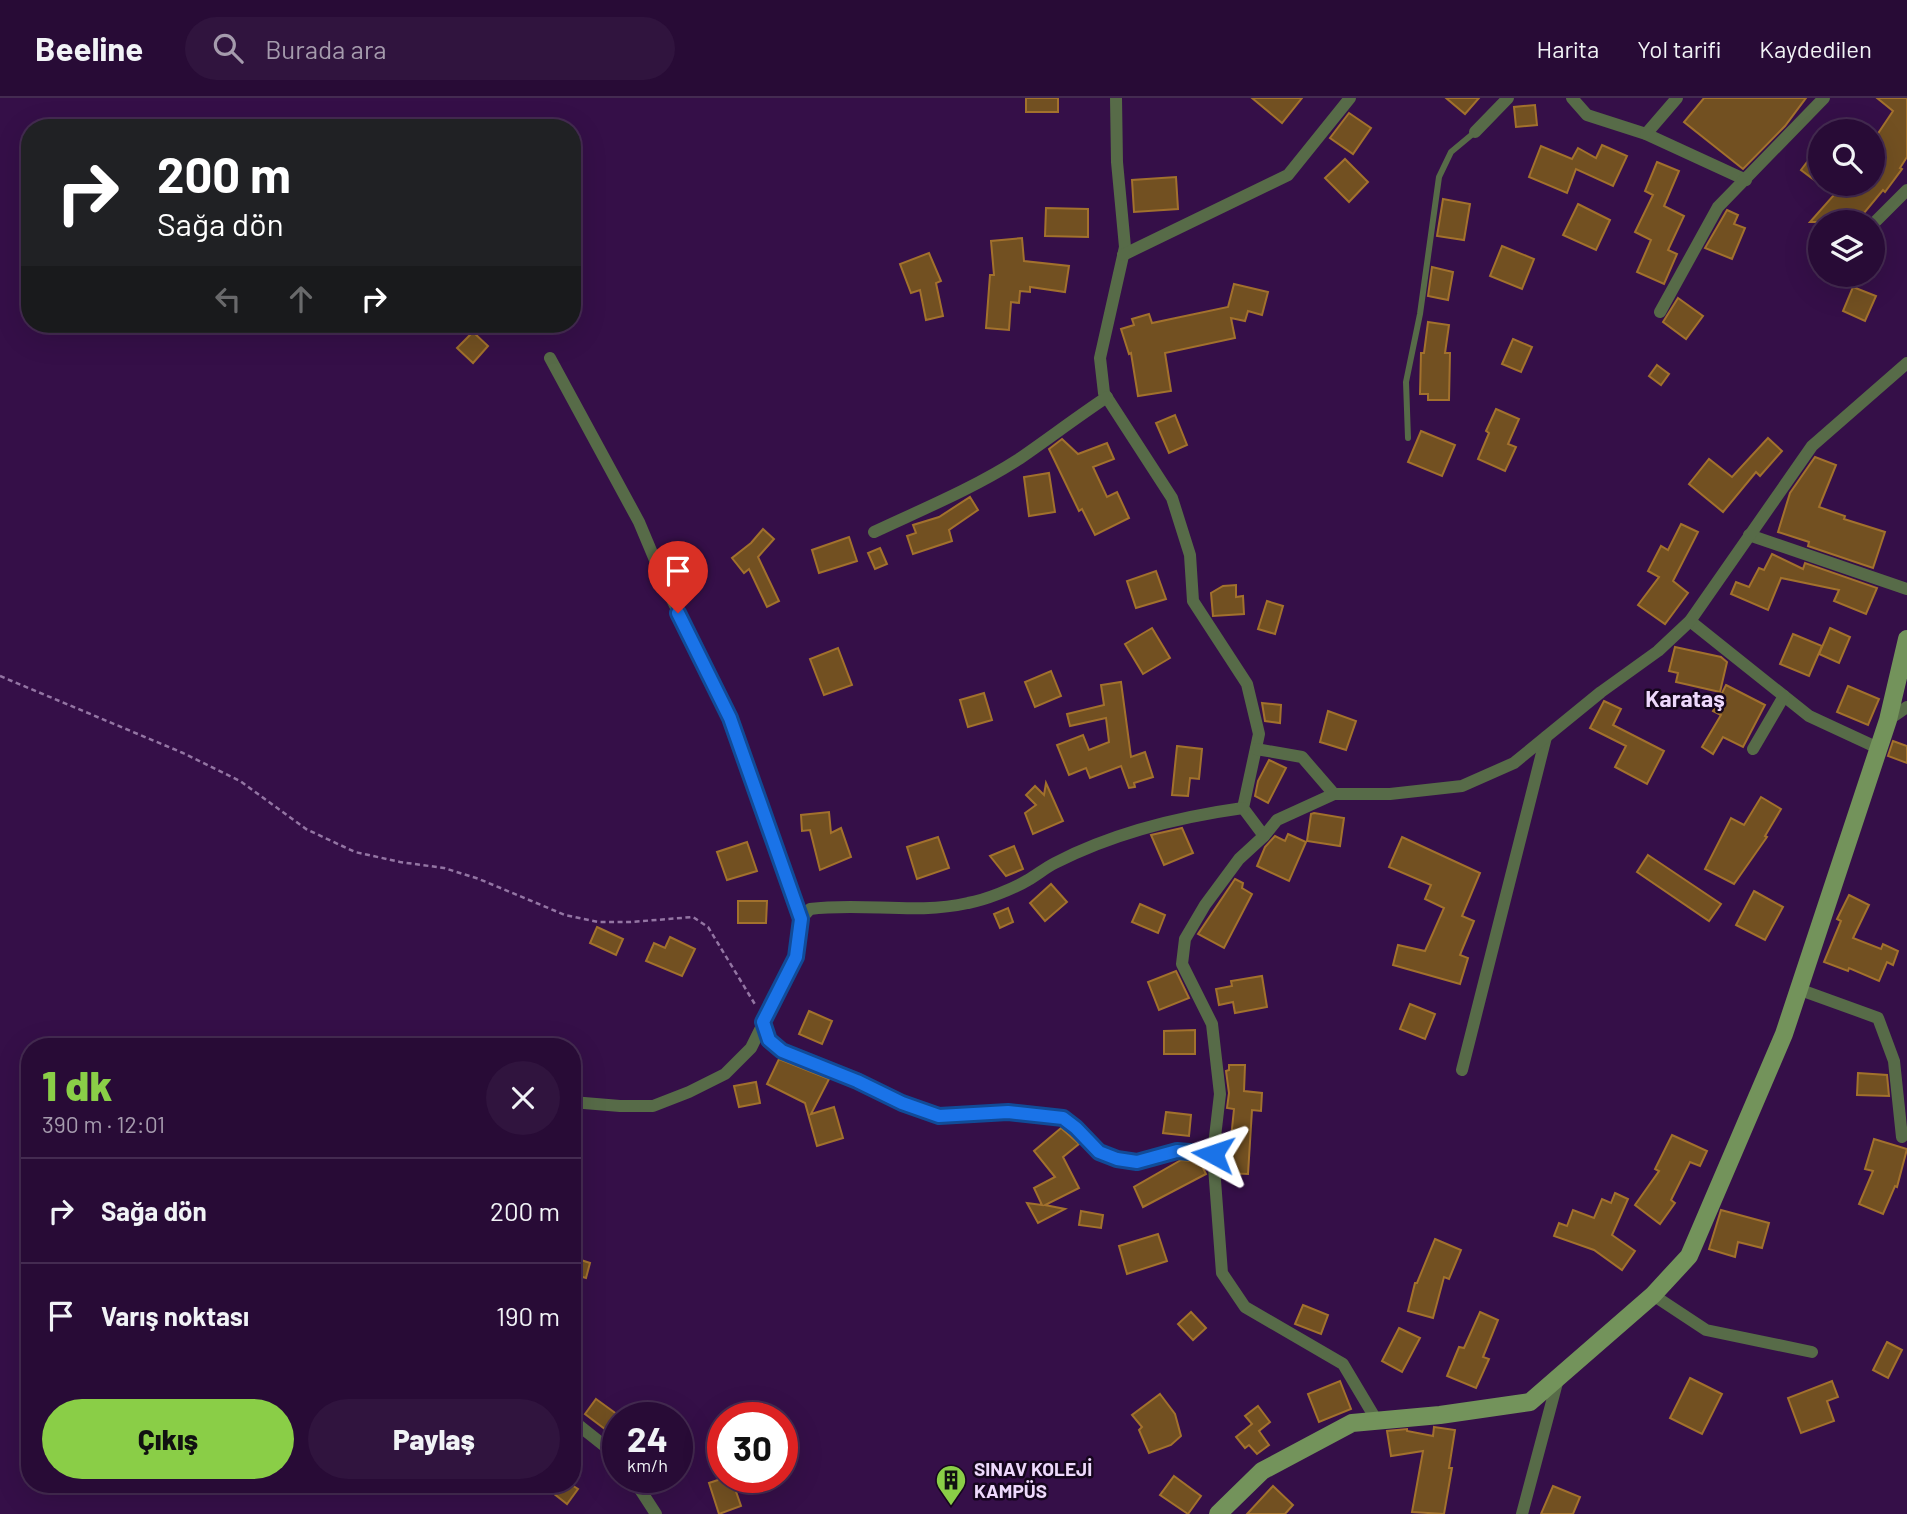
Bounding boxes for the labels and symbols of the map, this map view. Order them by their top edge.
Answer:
pin [648,541,708,613]
district label: Karataş [1645,684,1725,712]
position arrow [1176,1117,1250,1191]
speed limit sign: 30 [707,1402,798,1493]
place label: SINAV KOLEJİ KAMPÜS [974,1457,1092,1502]
building icon: SINAV KOLEJİ KAMPÜS [934,1463,968,1507]

